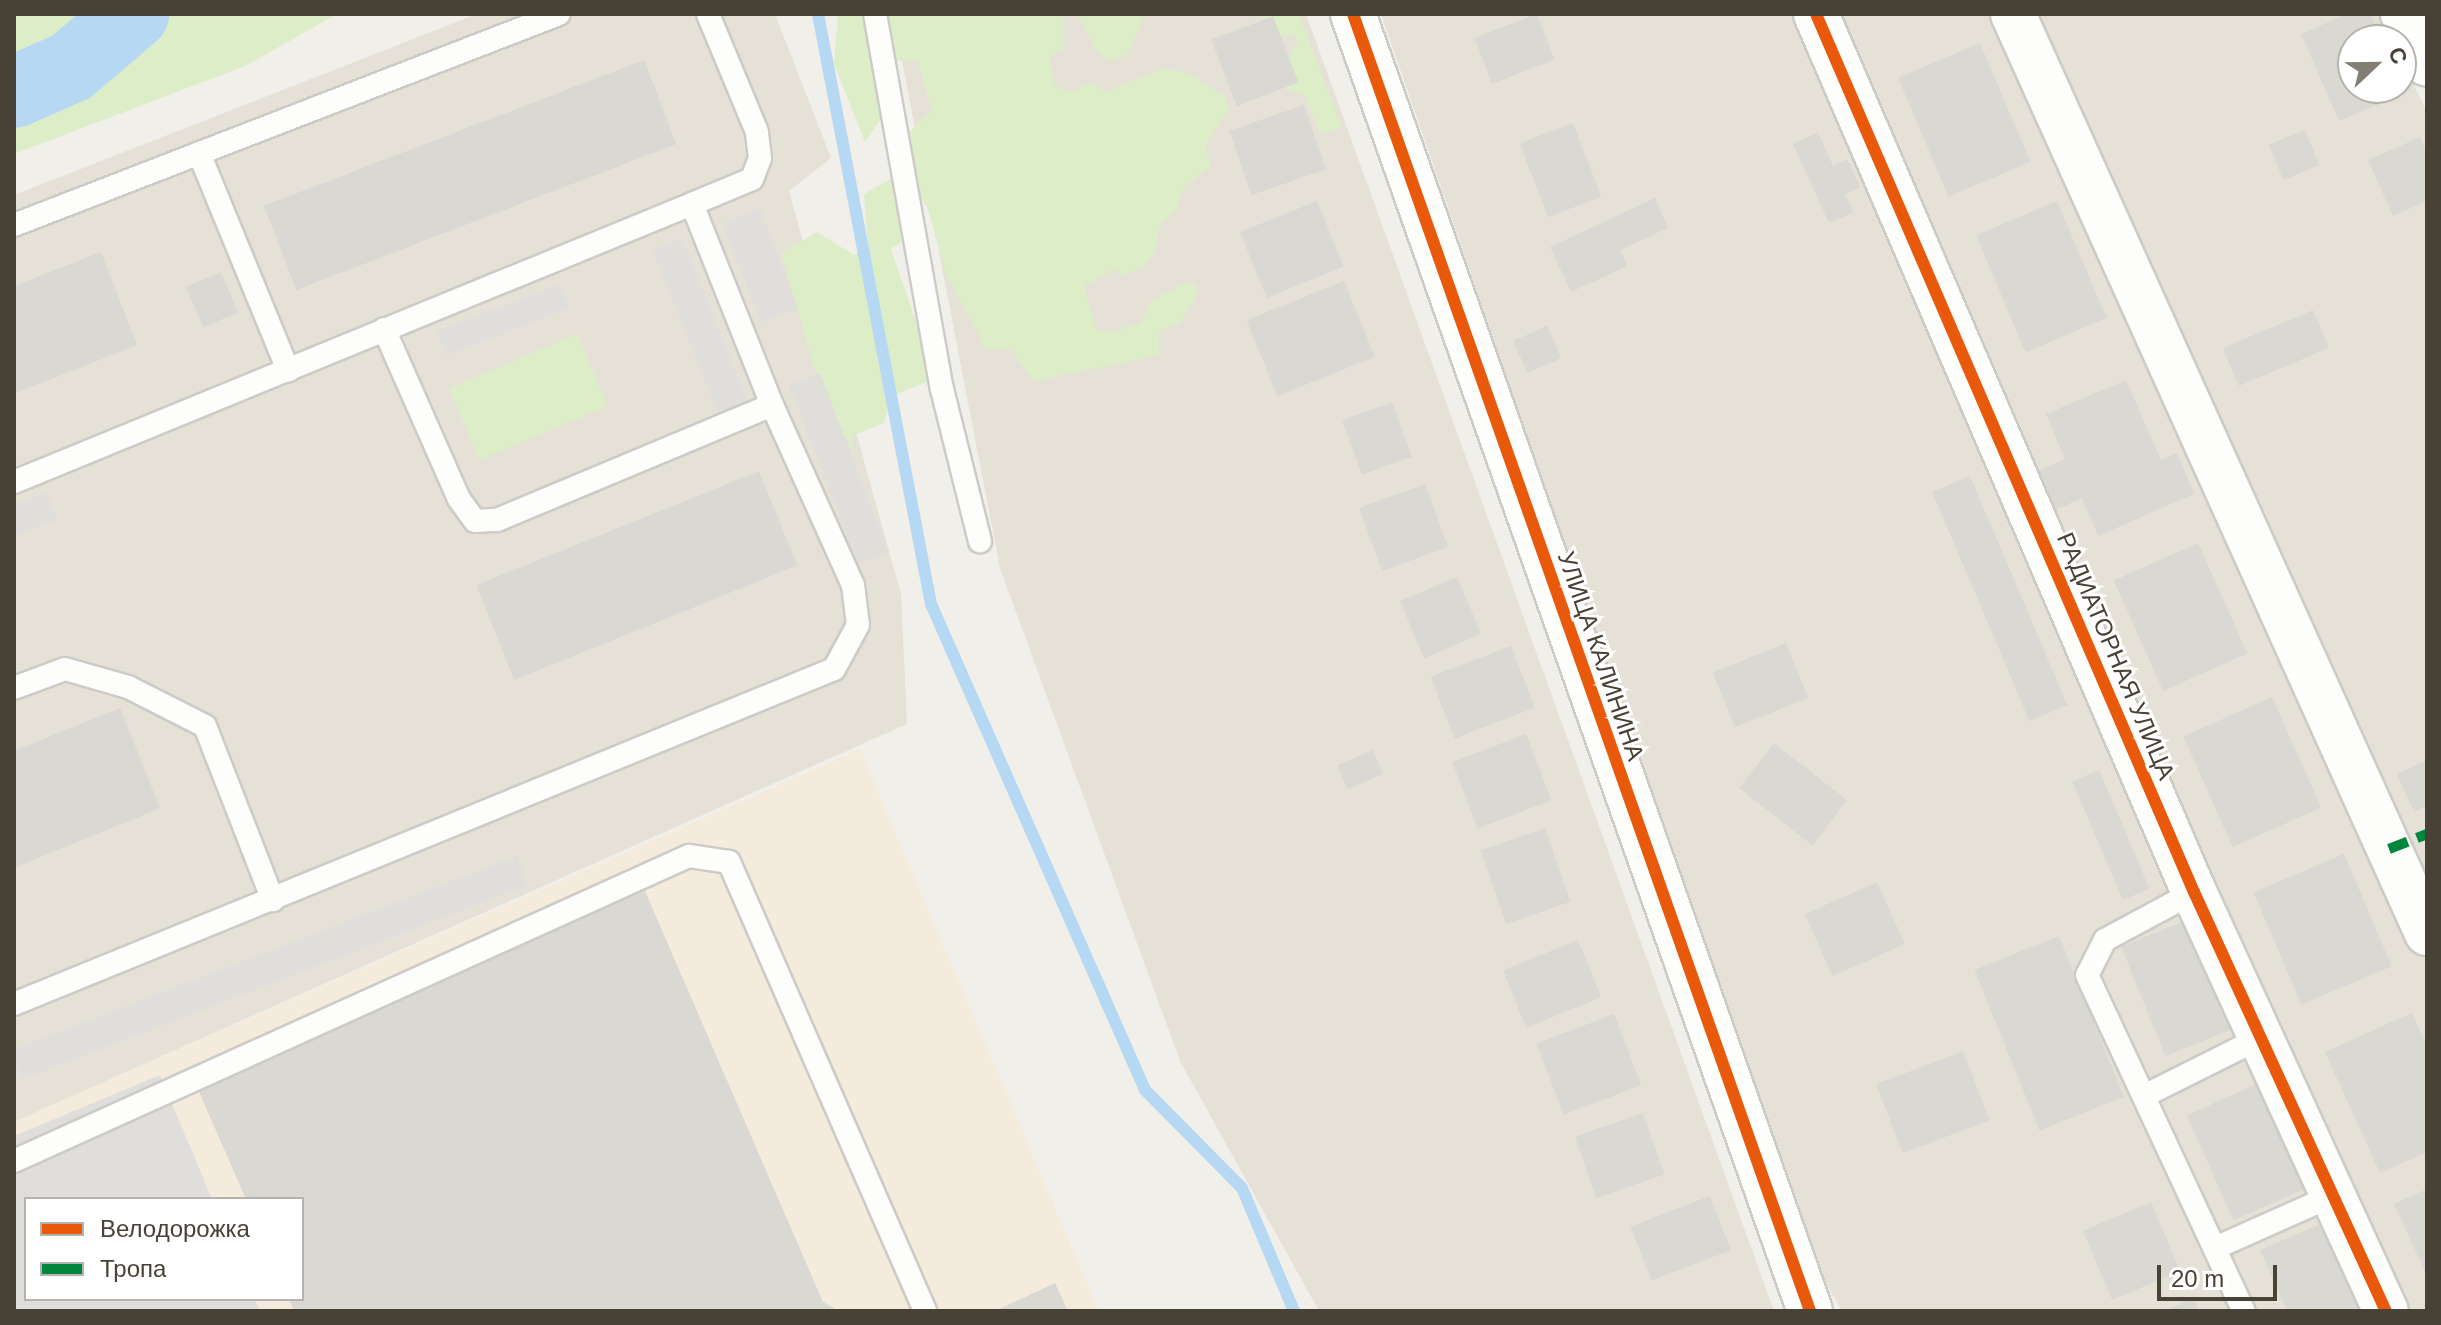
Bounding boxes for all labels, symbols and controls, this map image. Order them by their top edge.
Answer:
north arrow [2337,24,2417,104]
text: С [2383,44,2412,68]
street label: РАДИАТОРНАЯ УЛИЦА [2051,528,2181,784]
street label: УЛИЦА КАЛИНИНА [1552,548,1650,764]
legend [24,1197,304,1301]
text: Велодорожка [100,1215,250,1242]
scale bar [2161,1249,2281,1299]
text: Тропа [100,1255,166,1282]
text: 20 m [2171,1265,2224,1292]

